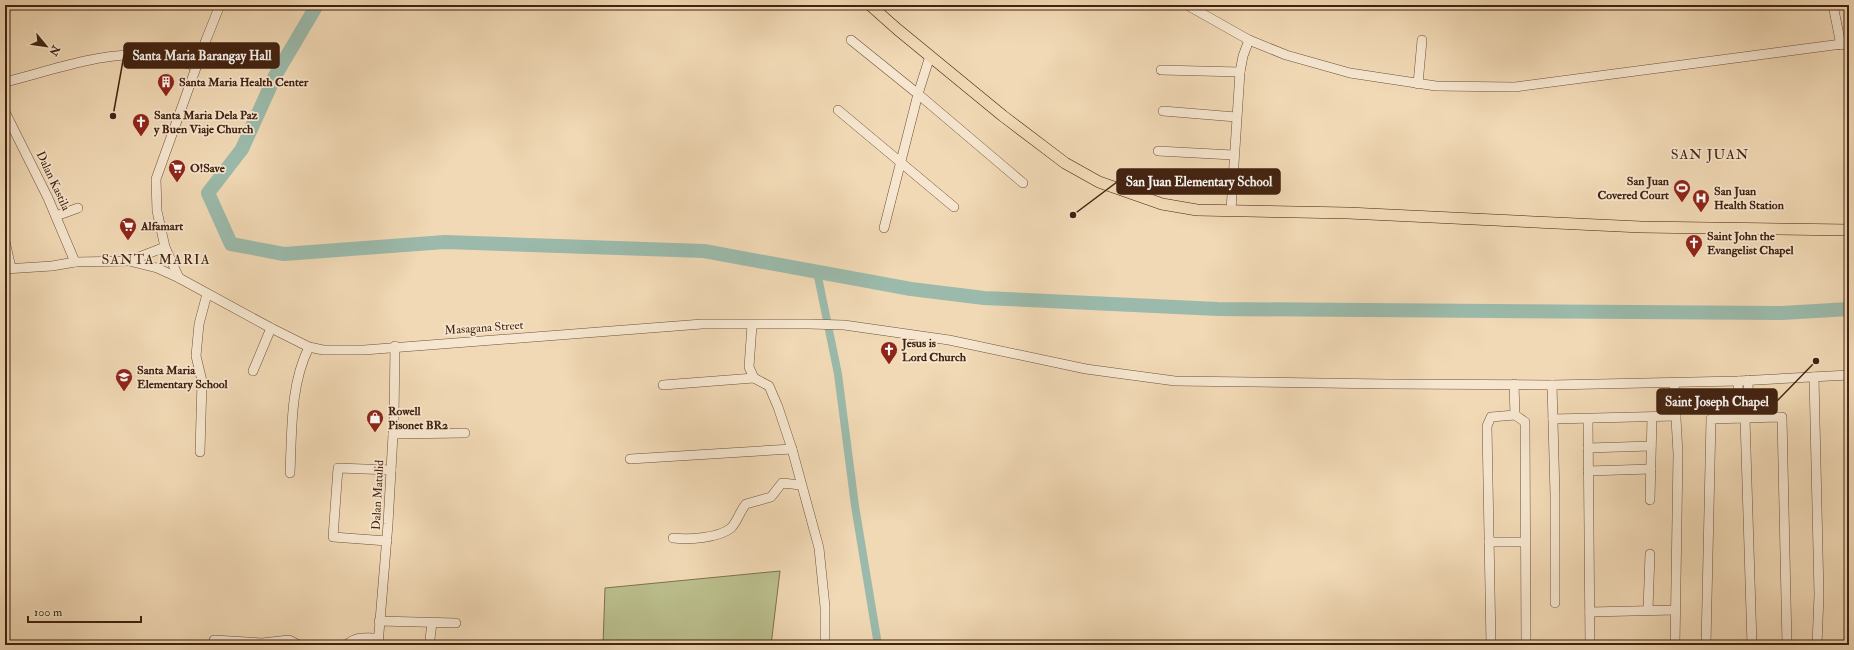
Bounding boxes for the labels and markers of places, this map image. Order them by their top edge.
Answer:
callout: Santa Maria Barangay Hall [124,43,279,68]
building icon: Santa Maria Health Center [156,72,176,97]
place label: Santa Maria Health Center [179,75,309,90]
place label: Santa Maria Dela Paz y Buen Viaje Church [153,108,258,137]
church icon: Santa Maria Dela Paz y Buen Viaje Church [131,112,151,137]
supermarket icon: O!Save [167,158,187,183]
place label: O!Save [190,161,226,176]
callout: San Juan Elementary School [1117,169,1280,194]
place label: San Juan Covered Court [1597,174,1670,203]
sports icon: San Juan Covered Court [1672,178,1692,203]
place label: San Juan Health Station [1714,184,1785,213]
hospital icon: San Juan Health Station [1691,188,1711,213]
supermarket icon: Alfamart [118,216,138,241]
place label: Alfamart [140,219,183,234]
place label: Saint John the Evangelist Chapel [1707,229,1794,258]
church icon: Saint John the Evangelist Chapel [1684,233,1704,258]
place label: Jesus is Lord Church [901,336,967,365]
church icon: Jesus is Lord Church [879,340,899,365]
place label: Santa Maria Elementary School [137,363,228,392]
school or university icon: Santa Maria Elementary School [114,367,134,392]
callout: Saint Joseph Chapel [1657,389,1777,414]
place label: Rowell Pisonet BR2 [388,404,448,433]
shop icon: Rowell Pisonet BR2 [365,408,385,433]

